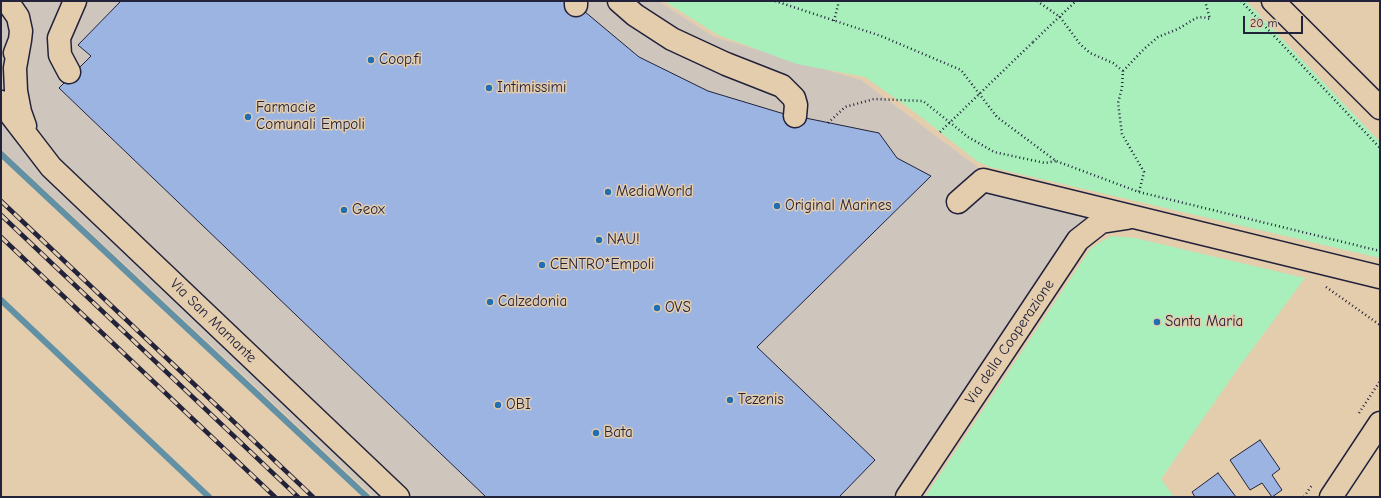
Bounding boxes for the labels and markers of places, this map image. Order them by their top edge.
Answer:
place label: Coop.fi [379,51,422,69]
marker: Coop.fi [366,55,376,65]
place label: Intimissimi [497,79,566,97]
marker: Intimissimi [484,83,494,93]
place label: Farmacie Comunali Empoli [256,99,365,134]
marker: Farmacie Comunali Empoli [243,112,253,122]
place label: MediaWorld [616,183,693,201]
marker: MediaWorld [603,187,613,197]
place label: Original Marines [785,197,891,215]
place label: Geox [352,201,385,219]
marker: Original Marines [772,201,782,211]
marker: Geox [339,205,349,215]
place label: NAU! [607,231,640,249]
marker: NAU! [594,235,604,245]
place label: CENTRO*Empoli [550,256,654,274]
marker: CENTRO*Empoli [537,260,547,270]
place label: Calzedonia [498,293,567,311]
marker: Calzedonia [485,297,495,307]
place label: OVS [665,299,691,317]
marker: OVS [652,303,662,313]
place label: Santa Maria [1165,313,1243,331]
marker: Santa Maria [1152,317,1162,327]
place label: Tezenis [738,391,784,409]
marker: Tezenis [725,395,735,405]
place label: OBI [506,396,531,414]
marker: OBI [493,400,503,410]
place label: Bata [604,424,633,442]
marker: Bata [591,428,601,438]

